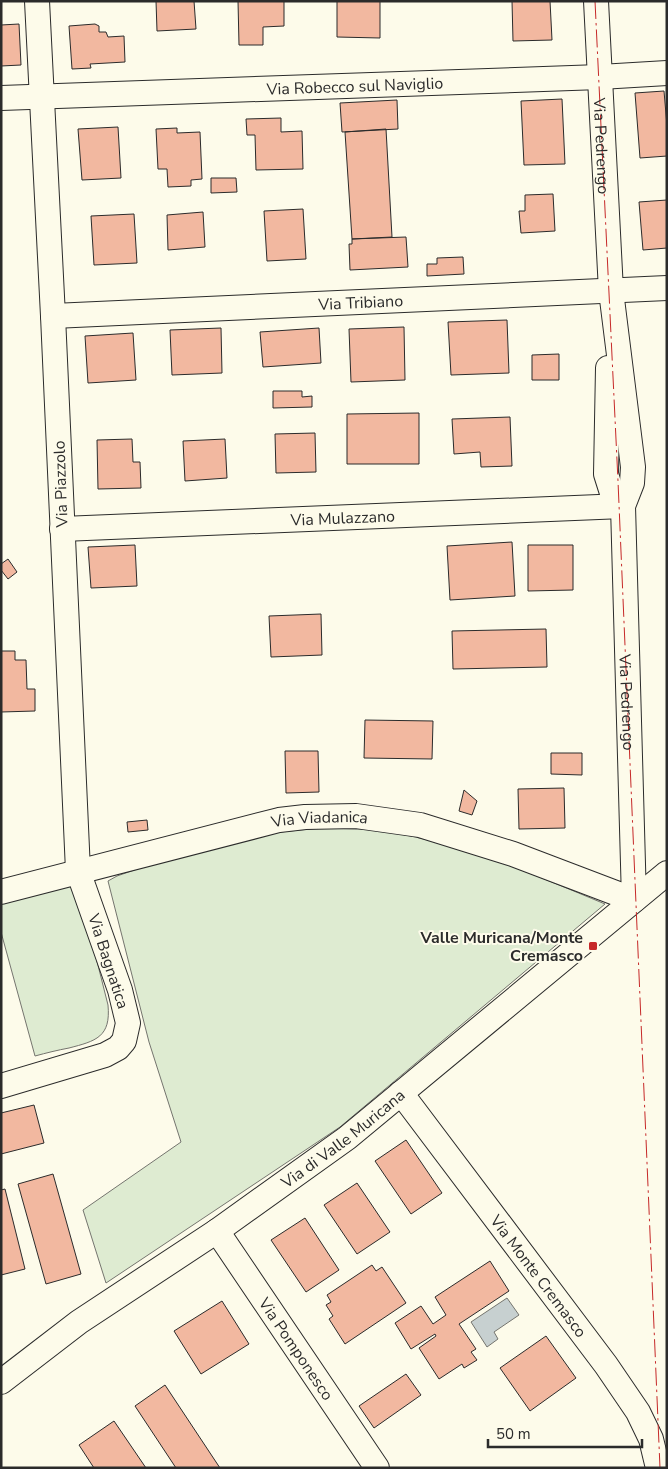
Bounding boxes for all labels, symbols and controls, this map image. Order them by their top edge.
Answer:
street label: Via Robecco sul Naviglio [265,73,444,101]
street label: Via Pedrengo [588,96,614,195]
street label: Via Tribiano [317,290,404,316]
street label: Via Piazzolo [48,440,74,529]
street label: Via Mulazzano [289,505,396,532]
street label: Via Pedrengo [613,653,639,751]
street label: Via Viadanica [268,806,369,834]
street label: Via Bagnatica [82,910,134,1012]
place label: Valle Muricana/Monte Cremasco [420,927,583,967]
marker: Valle Muricana/Monte Cremasco [587,940,599,952]
street label: Via di Valle Muricana [276,1085,410,1194]
street label: Via Monte Cremasco [484,1210,591,1342]
street label: Via Pomponesco [253,1293,338,1405]
scale bar [488,1416,642,1448]
text: 50 m [496,1424,531,1444]

